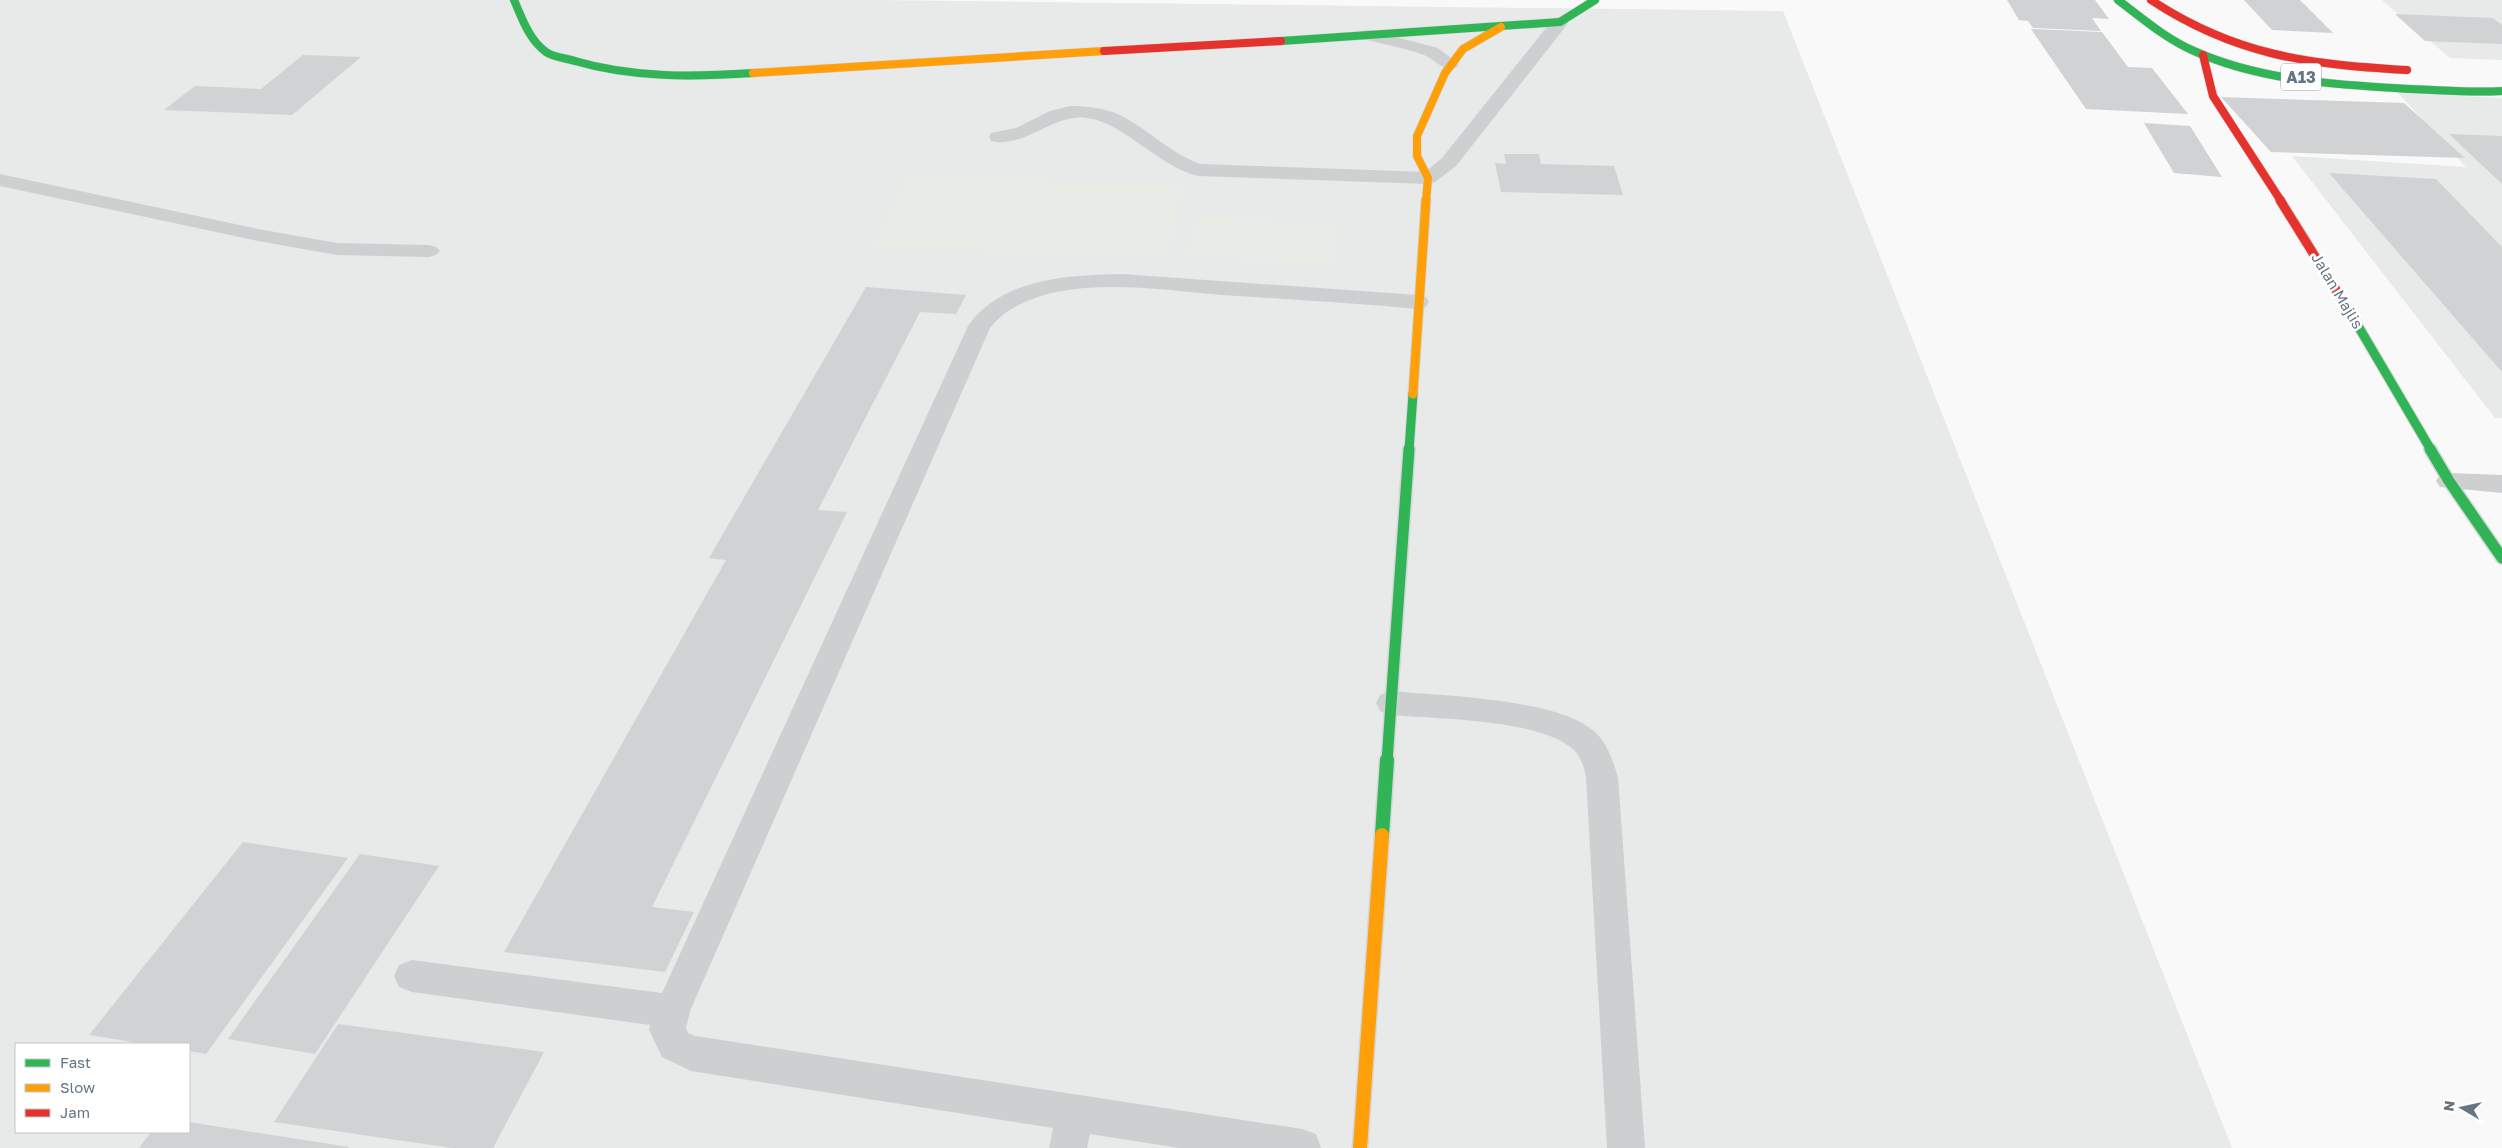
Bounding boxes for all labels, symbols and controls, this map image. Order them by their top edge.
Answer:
road number: A13 [2281,64,2321,90]
street label: Jalan Majlis [2308,249,2368,332]
legend [15,1043,190,1133]
text: Fast [60,1053,91,1071]
text: Slow [60,1078,95,1096]
north arrow [2437,1083,2487,1133]
text: N [2439,1099,2458,1112]
text: Jam [60,1103,90,1121]

